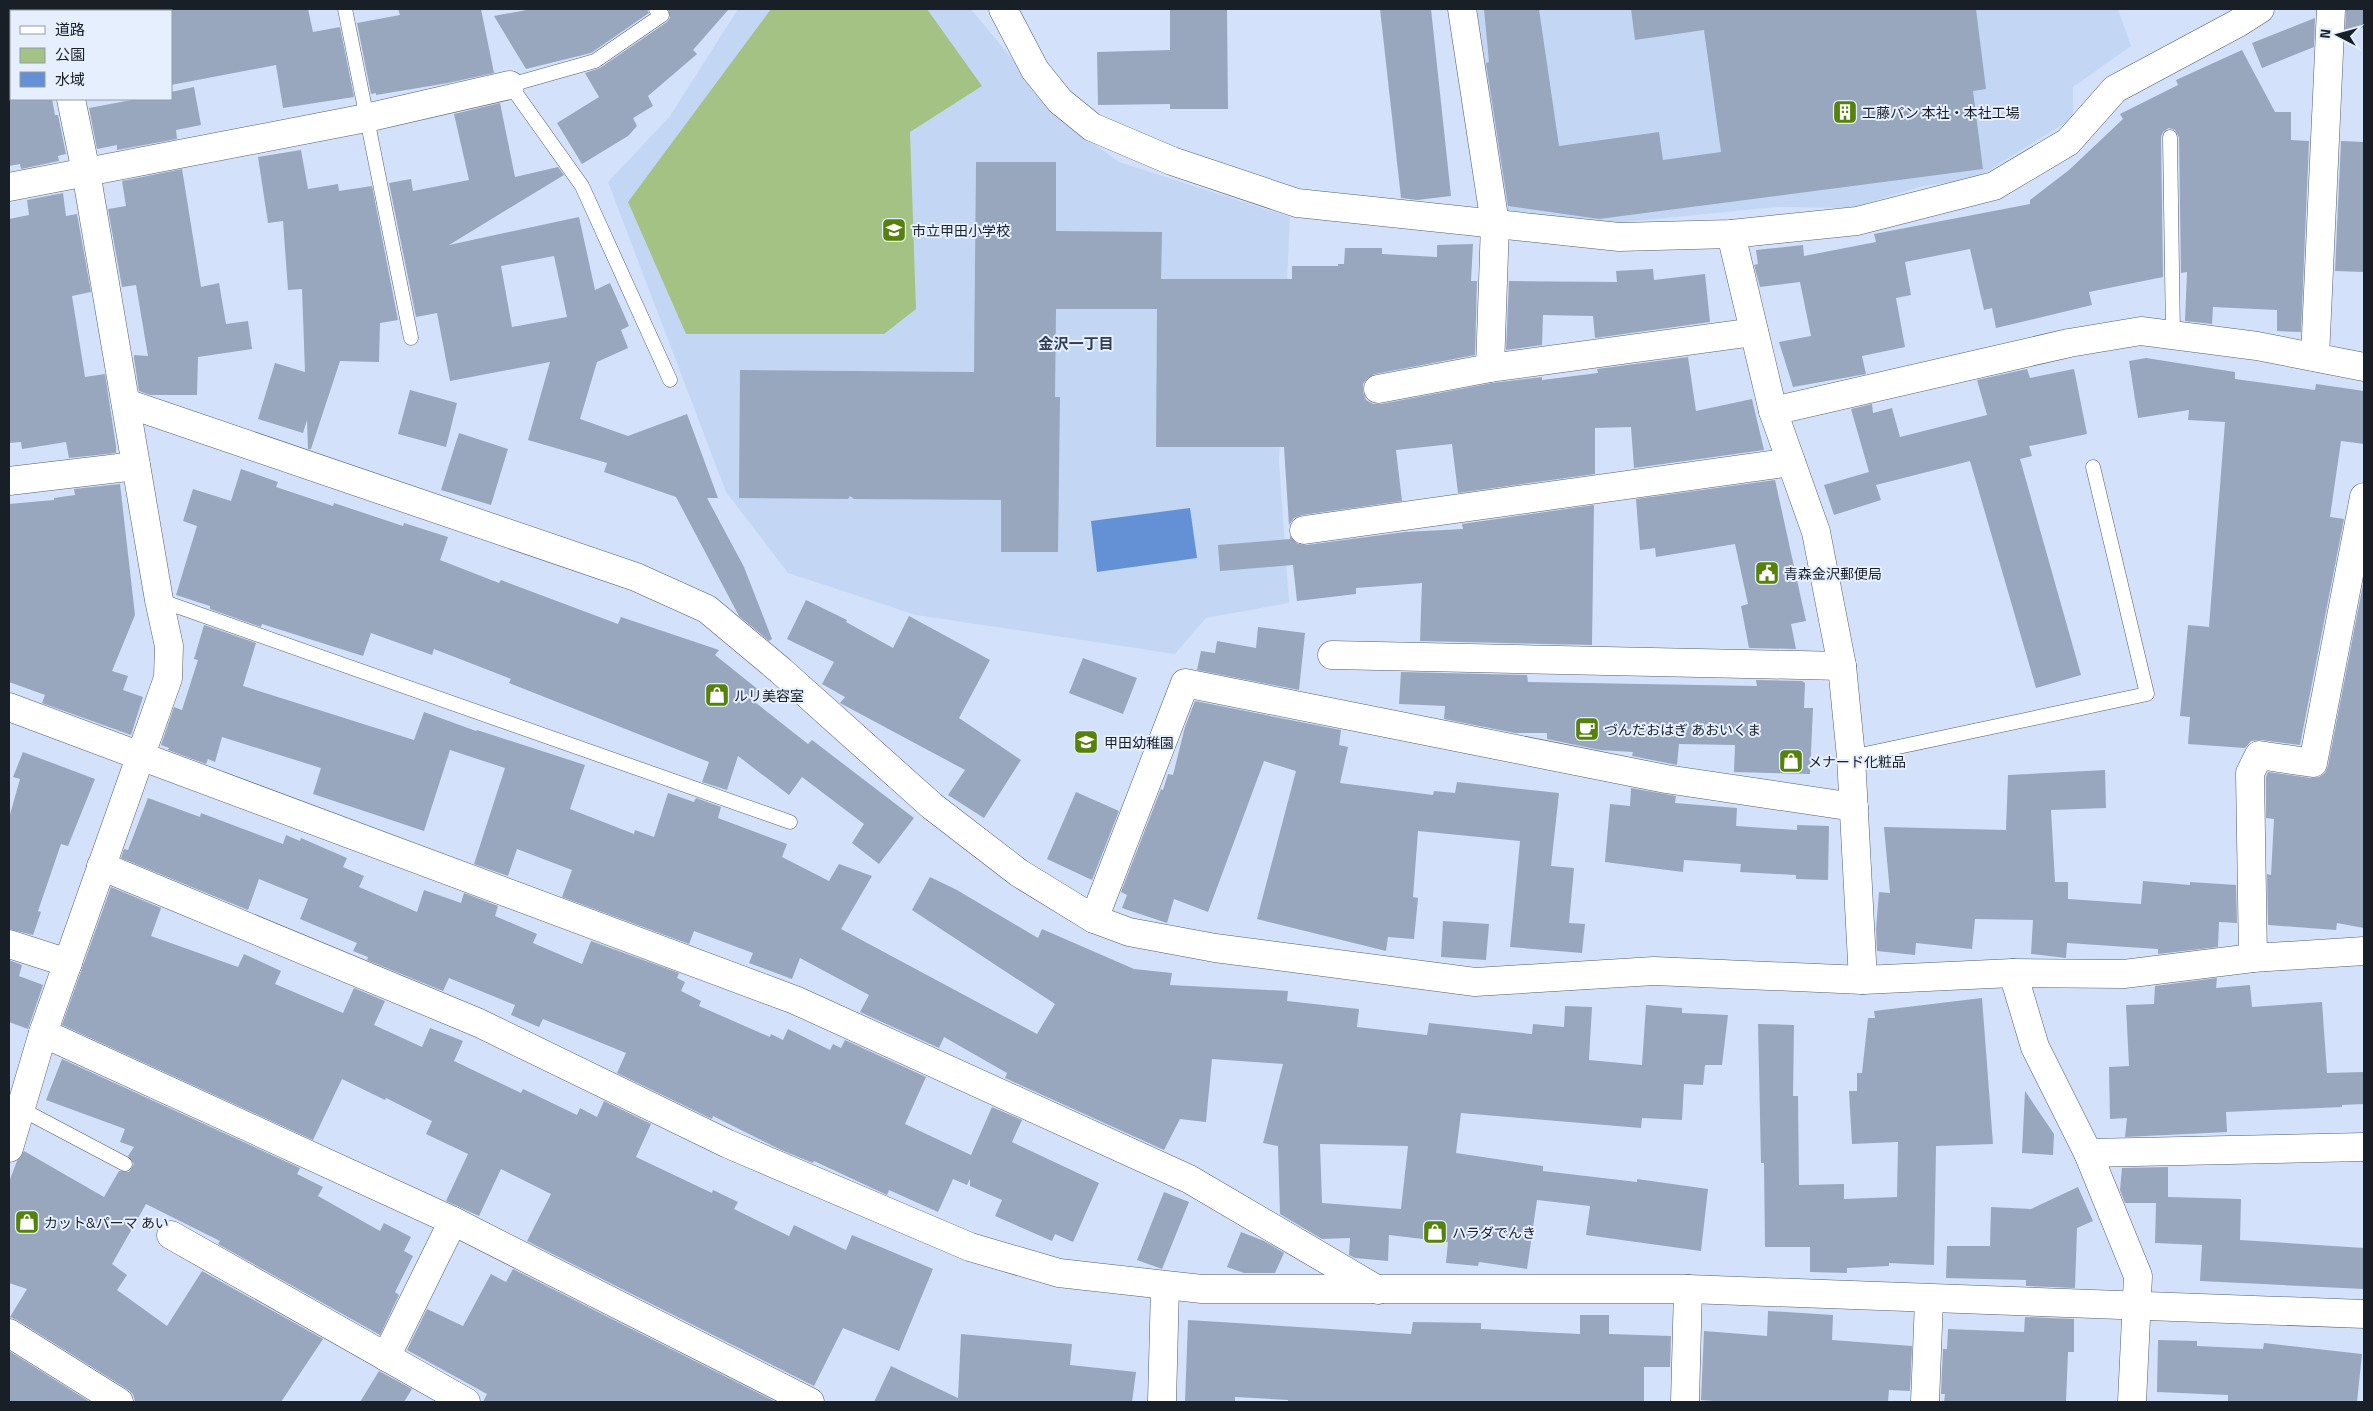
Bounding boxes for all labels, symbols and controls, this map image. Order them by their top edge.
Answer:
legend [10,10,172,100]
north arrow [2313,10,2363,60]
text: 道路 [55,18,85,41]
text: N [2314,28,2336,40]
text: 公園 [55,43,85,66]
text: 水域 [55,68,85,91]
building icon: 工藤パン 本社・本社工場 [1832,99,1858,125]
place label: 工藤パン 本社・本社工場 [1862,102,2020,123]
school or university icon: 市立甲田小学校 [881,217,907,243]
place label: 市立甲田小学校 [912,220,1010,241]
district label: 金沢一丁目 [1038,332,1114,355]
public building icon: 青森金沢郵便局 [1754,560,1780,586]
place label: 青森金沢郵便局 [1784,563,1882,584]
shop icon: ルリ美容室 [704,682,730,708]
place label: ルリ美容室 [734,685,804,706]
cafe icon: づんだおはぎ あおいくま [1574,716,1600,742]
place label: づんだおはぎ あおいくま [1604,719,1761,740]
school or university icon: 甲田幼稚園 [1073,729,1099,755]
place label: 甲田幼稚園 [1104,732,1174,753]
shop icon: メナード化粧品 [1778,748,1804,774]
place label: メナード化粧品 [1808,751,1906,772]
shop icon: カット&パーマ あい [14,1209,40,1235]
place label: カット&パーマ あい [44,1212,169,1233]
shop icon: ハラダでんき [1422,1219,1448,1245]
place label: ハラダでんき [1452,1222,1536,1243]

